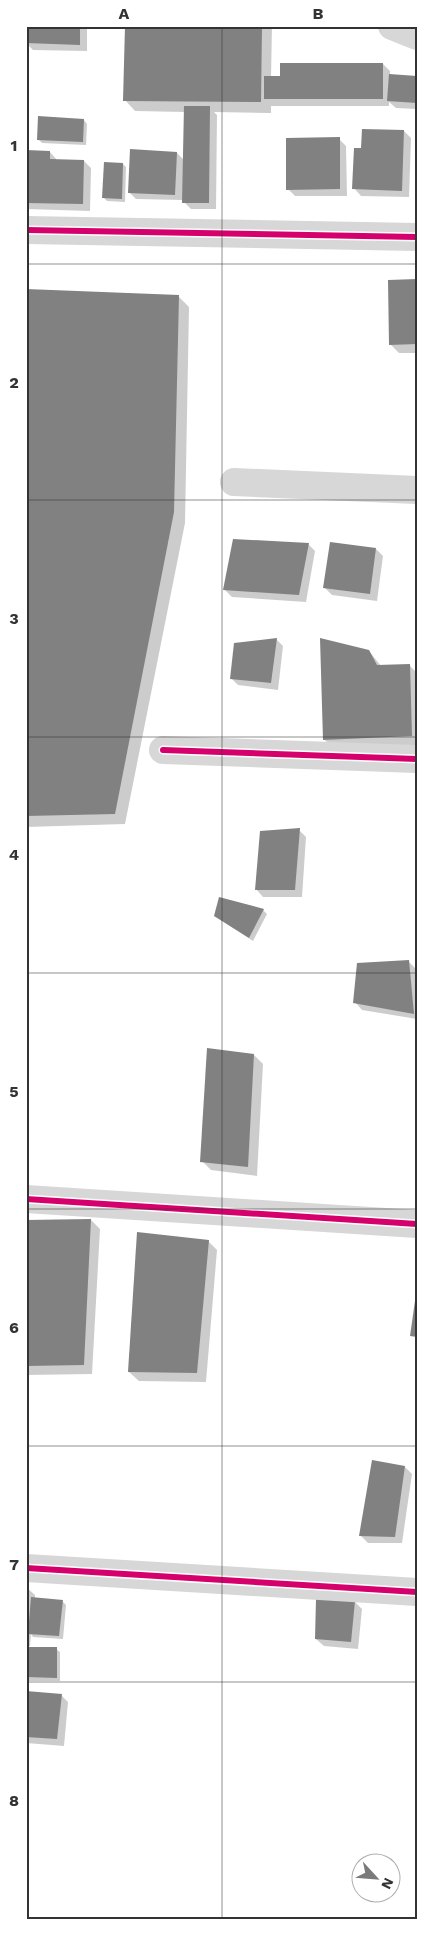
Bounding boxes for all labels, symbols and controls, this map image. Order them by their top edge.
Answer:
text: A [119,4,130,23]
text: B [313,4,324,23]
text: 1 [11,136,17,155]
text: 2 [9,373,19,392]
text: 3 [9,609,19,628]
text: 4 [9,845,19,864]
text: 5 [9,1082,19,1101]
text: 6 [9,1318,19,1337]
text: 7 [9,1555,19,1574]
text: 8 [9,1791,19,1810]
north arrow [350,1854,400,1904]
text: N [378,1876,397,1892]

